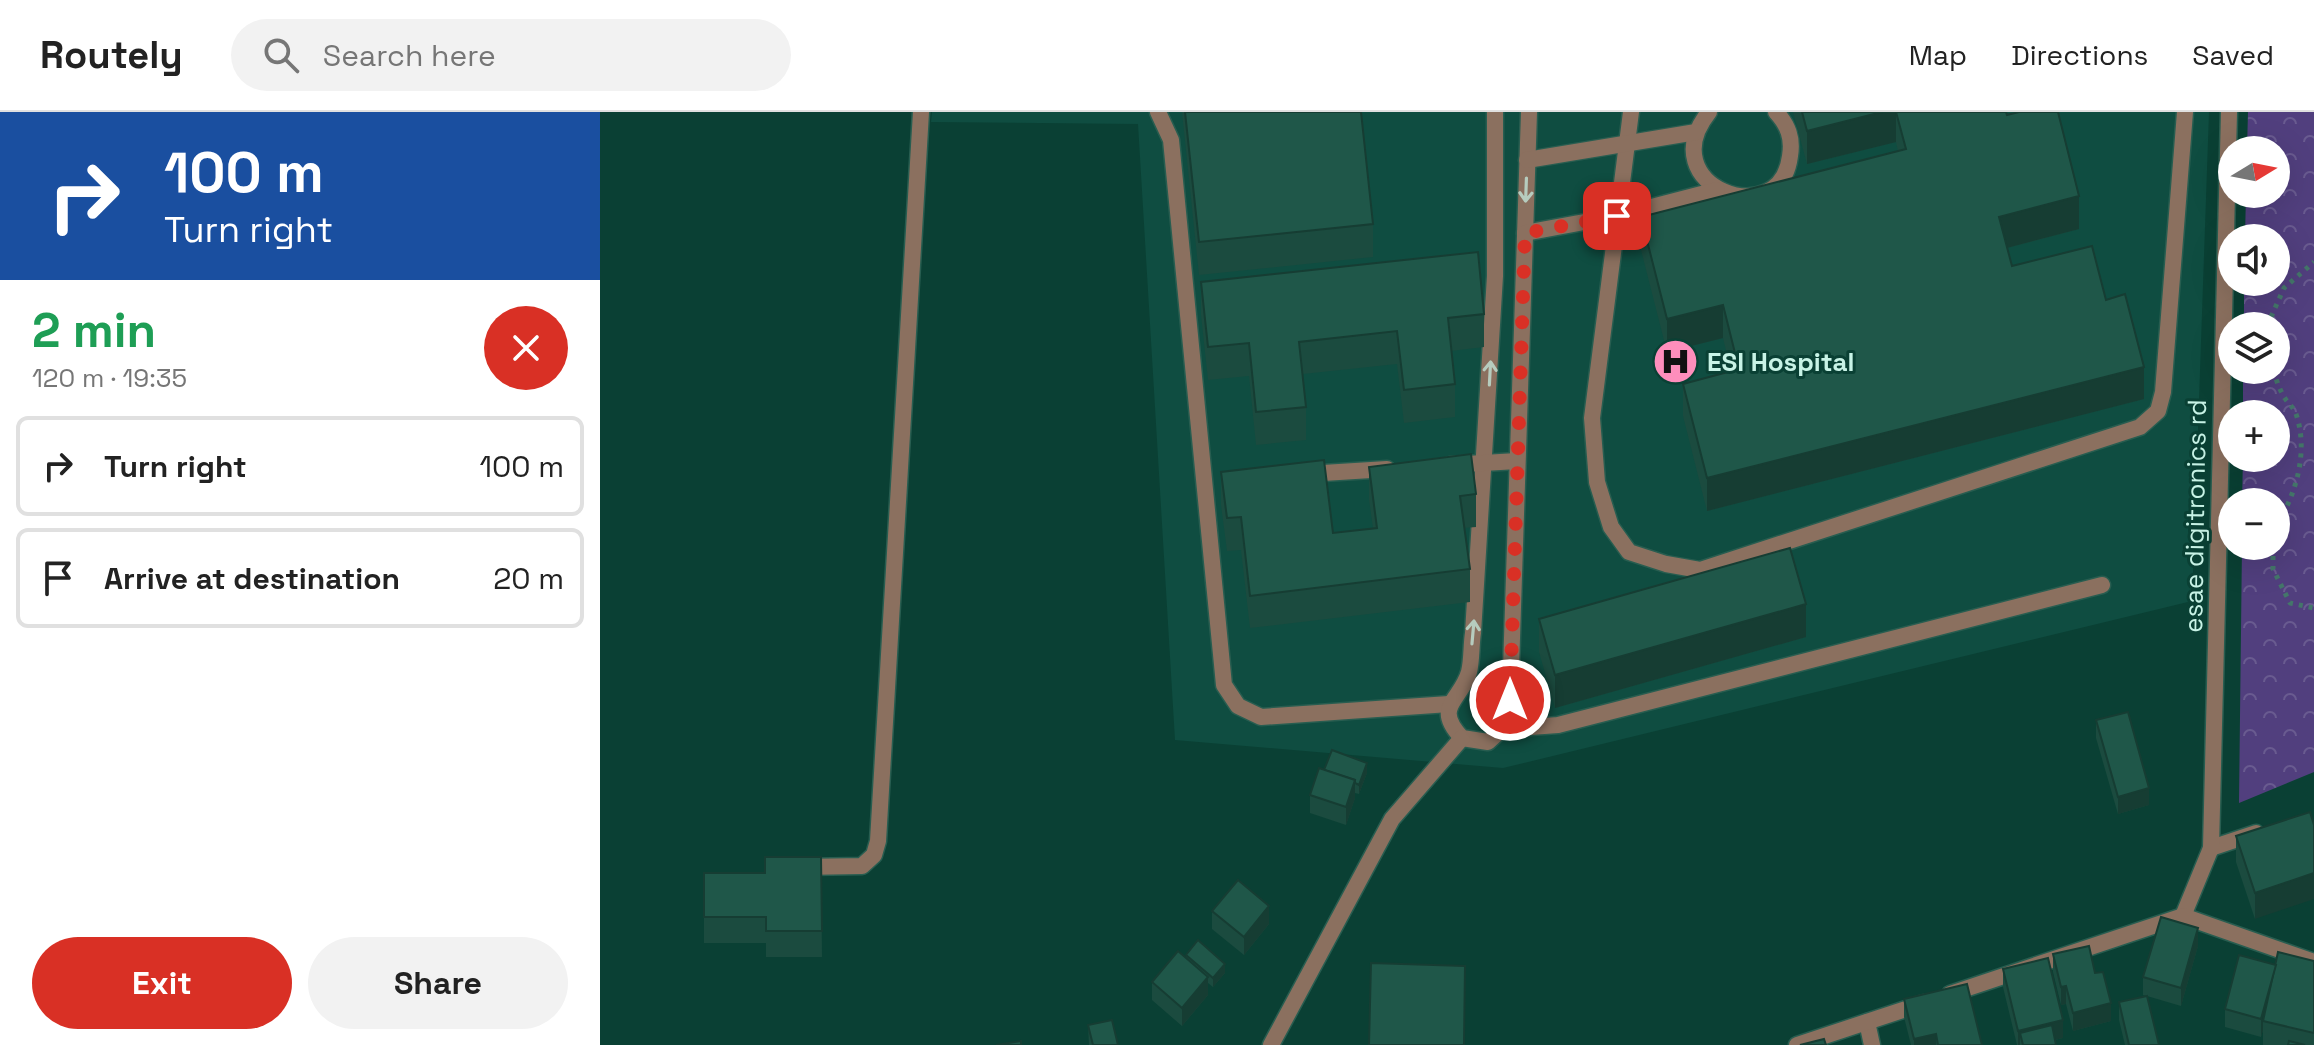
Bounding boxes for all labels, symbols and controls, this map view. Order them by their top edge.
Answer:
search box [231,19,791,91]
text: Routely [40,31,183,79]
icon: search [259,33,303,77]
text: Search here [323,36,496,75]
text: Map [1909,37,1967,73]
text: Directions [2011,37,2148,73]
text: Saved [2192,37,2274,73]
north arrow [2218,136,2290,208]
map controls [2218,136,2290,560]
text: 100 m [164,137,324,208]
icon: right [32,144,136,248]
one-way arrow [1518,176,1533,203]
pin [1583,182,1651,250]
icon: arrive [1595,194,1639,238]
text: Turn right [164,207,333,253]
button: sound [2218,224,2290,296]
text: 2 min [32,300,156,361]
button: close [484,306,568,390]
button: layers [2218,312,2290,384]
hospital icon: ESI Hospital [1652,338,1700,386]
place label: ESI Hospital [1707,345,1855,379]
one-way arrow [1483,360,1498,387]
text: 120 m · 19:35 [32,361,187,395]
street label: esae digitronics rd [2176,399,2214,633]
button: + [2218,400,2290,472]
icon: right [36,444,80,488]
text: Turn right [104,447,247,486]
text: 100 m [479,447,564,486]
button: − [2218,488,2290,560]
icon: arrive [36,556,80,600]
text: Arrive at destination [104,559,400,598]
text: 20 m [493,559,564,598]
one-way arrow [1465,619,1480,646]
position arrow [1468,658,1552,742]
button: Exit [32,937,292,1029]
button: Share [308,937,568,1029]

